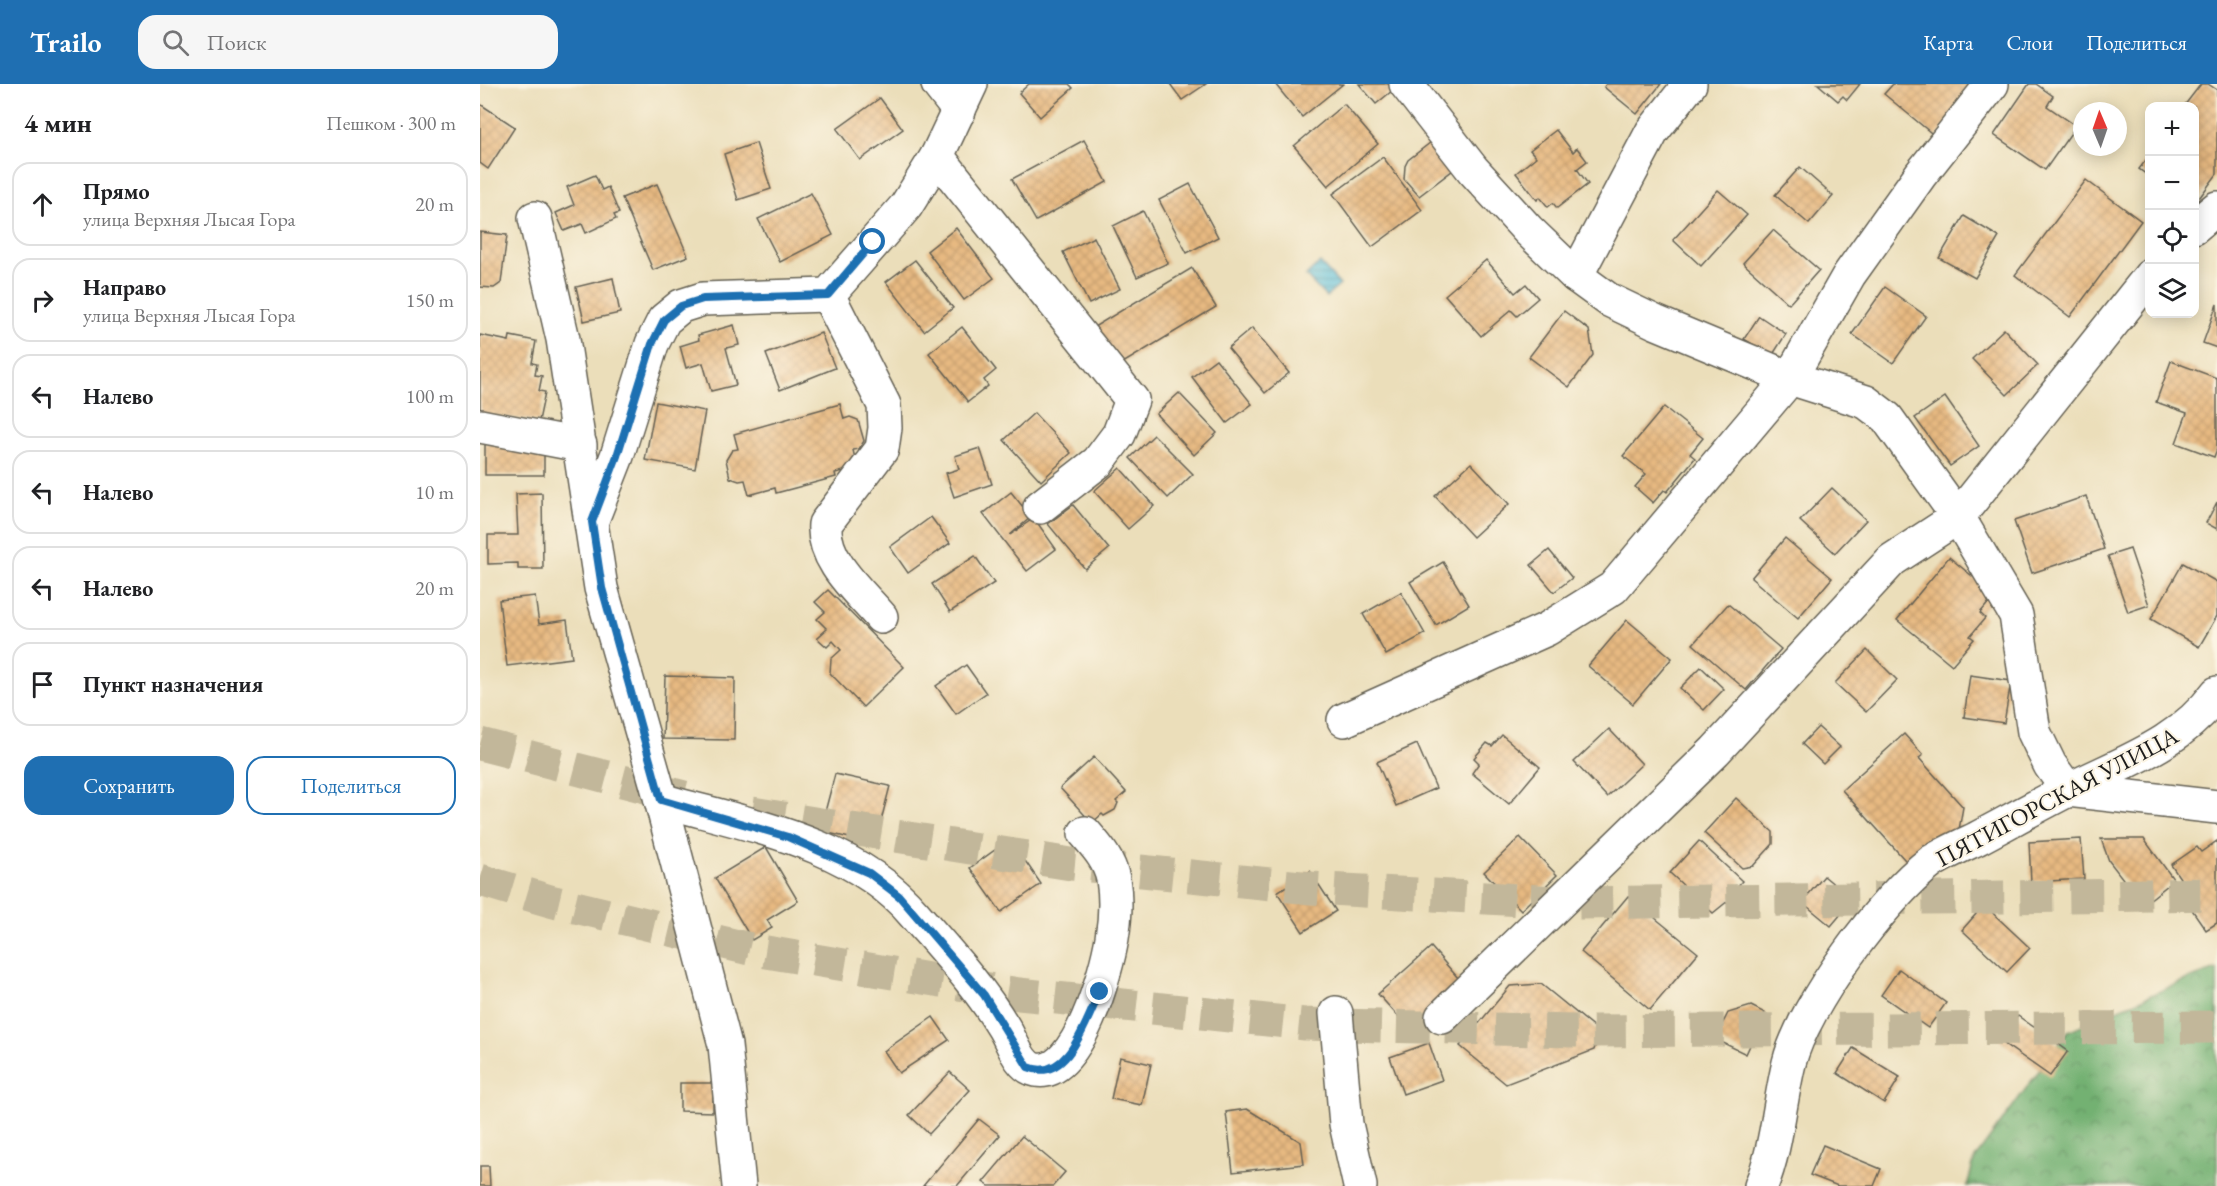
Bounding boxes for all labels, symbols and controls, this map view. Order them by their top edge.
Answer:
search box [138,15,558,69]
text: Trailo [30,24,102,60]
icon: search [159,26,192,59]
text: Поиск [207,28,266,57]
text: Карта [1923,29,1973,56]
text: Слои [2006,29,2053,56]
text: Поделиться [2086,29,2187,56]
north arrow [2073,102,2127,156]
map controls [2145,102,2199,318]
button: + [2145,102,2199,156]
text: 4 мин [24,106,92,140]
text: Пешком · 300 m [326,110,456,136]
button: − [2145,156,2199,210]
text: Прямо [83,177,150,206]
icon: ahead [26,188,59,221]
text: 20 m [415,191,454,217]
text: улица Верхняя Лысая Гора [83,206,295,232]
button: locate [2145,210,2199,264]
route start [859,228,885,254]
button: layers [2145,264,2199,318]
text: Направо [83,273,166,302]
icon: right [26,284,59,317]
text: 150 m [406,287,454,313]
text: улица Верхняя Лысая Гора [83,302,295,328]
icon: left [26,380,59,413]
text: Налево [83,382,153,411]
text: 100 m [406,383,454,409]
icon: left [26,476,59,509]
text: Налево [83,478,153,507]
text: 10 m [415,479,454,505]
icon: left [26,572,59,605]
text: Налево [83,574,153,603]
text: 20 m [415,575,454,601]
icon: arrive [26,668,59,701]
text: Пункт назначения [83,670,263,699]
street label: ПЯТИГОРСКАЯ УЛИЦА [1930,719,2184,874]
button: Сохранить [24,756,234,815]
button: Поделиться [246,756,456,815]
route end [1086,978,1112,1004]

